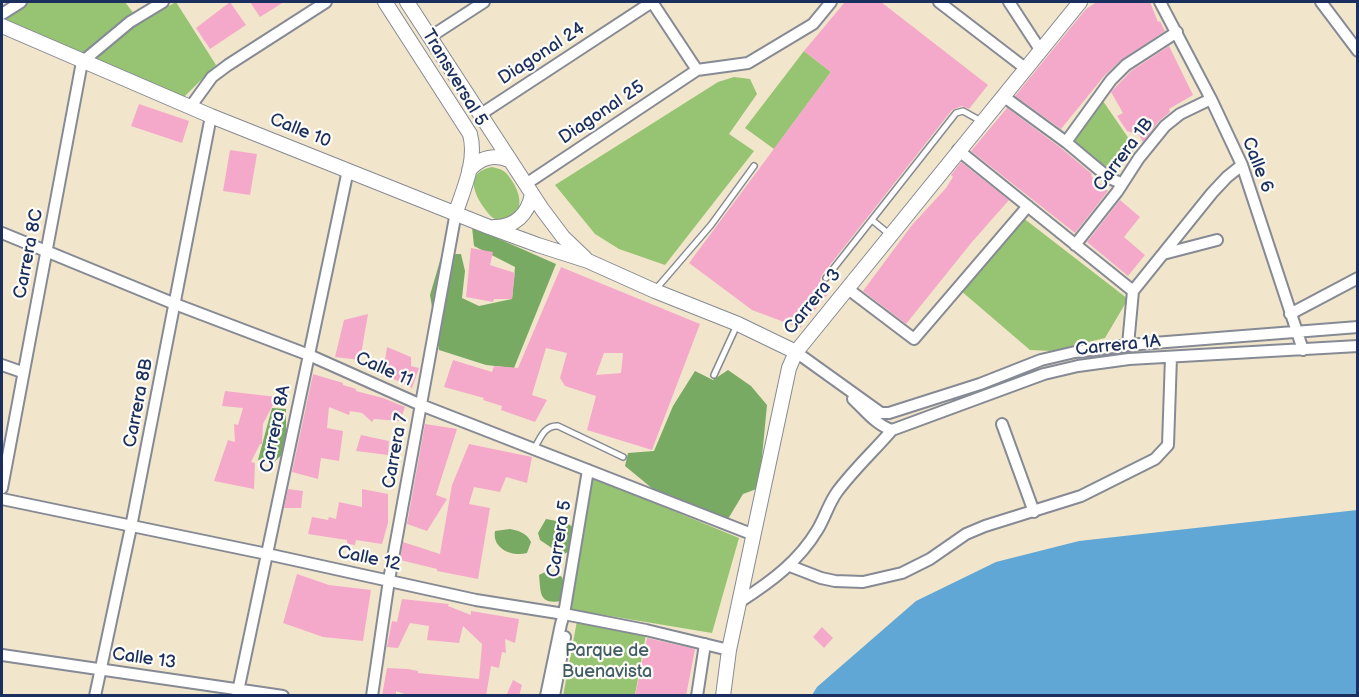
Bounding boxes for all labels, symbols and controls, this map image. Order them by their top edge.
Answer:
street label: Diagonal 24 [495,18,589,90]
street label: Transversal 5 [417,26,491,130]
street label: Diagonal 25 [555,77,649,149]
street label: Calle 10 [266,109,334,153]
street label: Carrera 1B [1089,114,1159,196]
street label: Calle 6 [1237,134,1277,196]
street label: Carrera 8C [10,207,48,301]
street label: Carrera 3 [780,265,846,339]
street label: Carrera 1A [1074,331,1162,361]
street label: Calle 11 [352,348,416,392]
street label: Carrera 8B [120,357,158,449]
street label: Carrera 8A [256,383,296,475]
street label: Carrera 7 [379,412,413,490]
street label: Carrera 5 [543,499,577,579]
street label: Calle 12 [335,542,403,576]
park label: Parque de Buenavista [562,640,652,682]
street label: Calle 13 [111,644,177,674]

